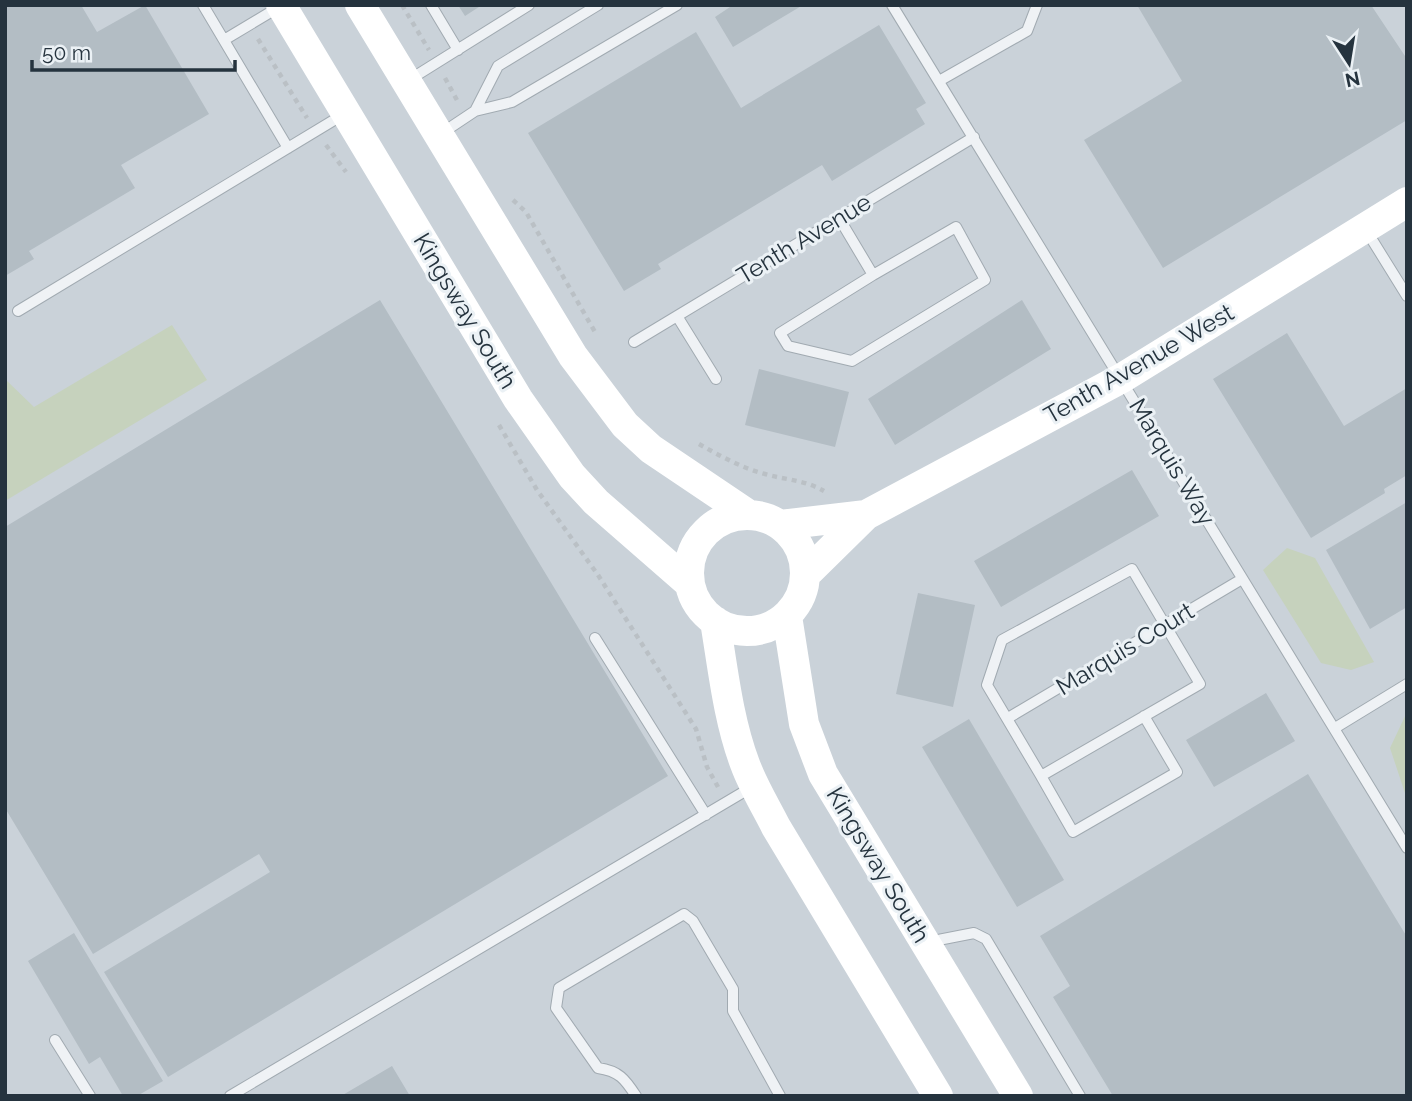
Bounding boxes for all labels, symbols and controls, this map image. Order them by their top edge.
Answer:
scale bar [32,28,234,72]
north arrow [1314,28,1384,98]
text: 50 m [42,40,91,65]
text: N [1343,67,1362,92]
street label: Tenth Avenue [731,187,876,290]
street label: Kingsway South [408,228,523,394]
street label: Tenth Avenue West [1039,297,1239,430]
street label: Marquis Way [1123,393,1222,530]
street label: Marquis Court [1051,596,1199,701]
street label: Kingsway South [821,782,936,948]

